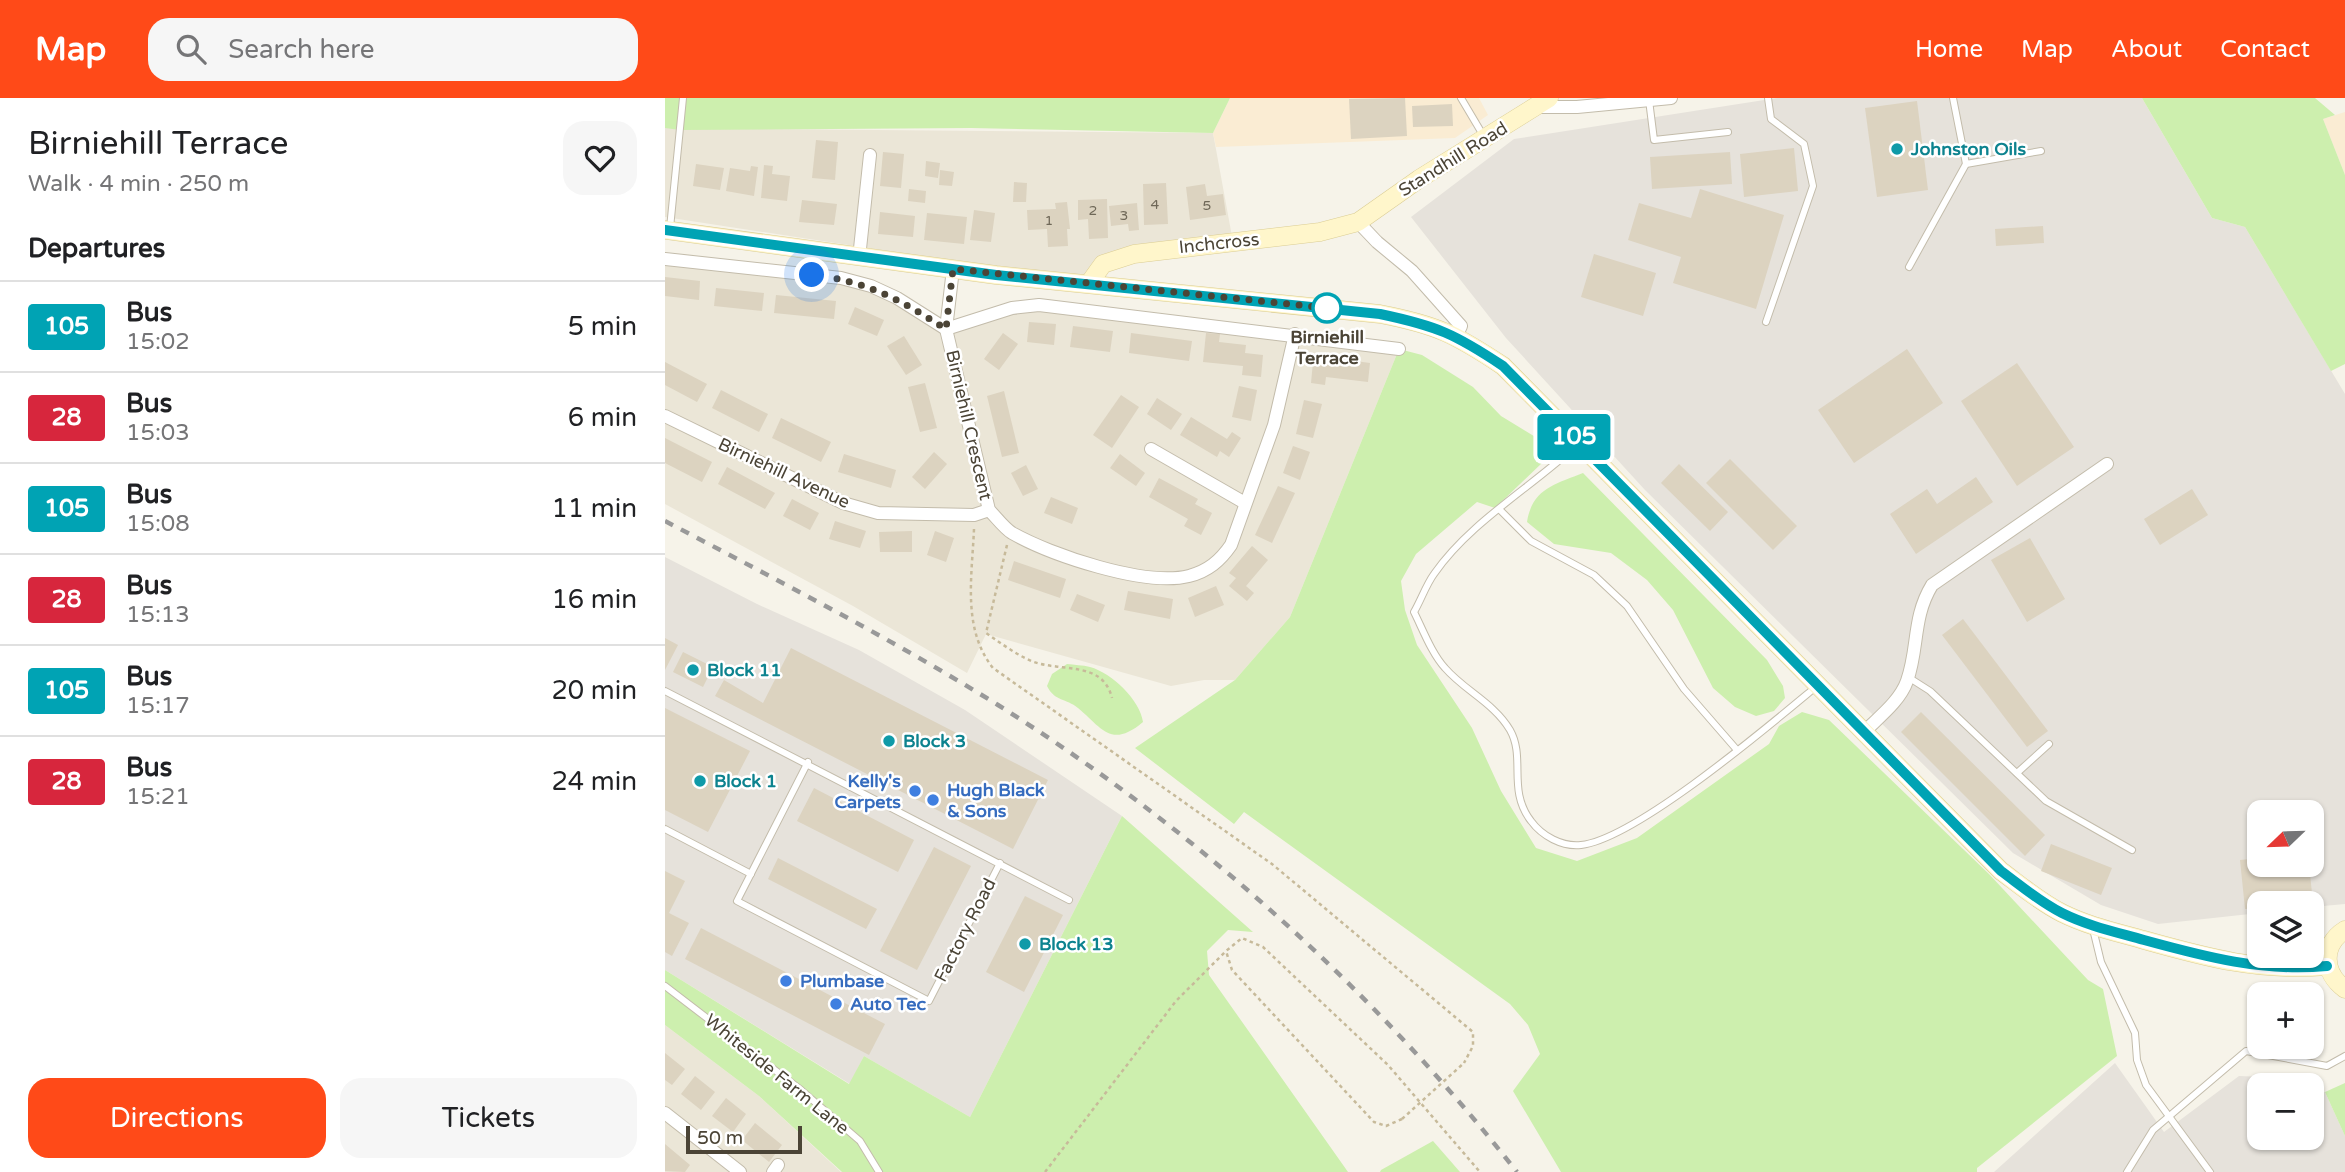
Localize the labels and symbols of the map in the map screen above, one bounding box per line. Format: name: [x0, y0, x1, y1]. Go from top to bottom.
street label: Standhill Road: [1394, 117, 1512, 201]
place label: Johnston Oils: [1910, 138, 2027, 160]
marker: Johnston Oils: [1889, 141, 1905, 157]
house number: 4: [1151, 196, 1160, 213]
house number: 5: [1203, 197, 1211, 214]
house number: 2: [1089, 202, 1097, 219]
house number: 3: [1120, 207, 1128, 224]
house number: 1: [1045, 212, 1053, 229]
street label: Inchcross: [1178, 228, 1260, 258]
your location: [794, 257, 829, 292]
marker: Birniehill Terrace: [1312, 293, 1342, 323]
place label: Birniehill Terrace: [1290, 326, 1364, 369]
street label: Birniehill Crescent: [941, 348, 997, 502]
line badge: 105: [1534, 414, 1614, 460]
street label: Birniehill Avenue: [715, 433, 853, 513]
place label: Block 11: [707, 659, 781, 681]
marker: Block 11: [685, 662, 701, 678]
place label: Block 3: [903, 730, 966, 752]
marker: Block 3: [881, 733, 897, 749]
place label: Block 1: [714, 770, 777, 792]
place label: Kelly's Carpets: [834, 770, 901, 813]
marker: Block 1: [692, 773, 708, 789]
place label: Hugh Black & Sons: [947, 779, 1045, 822]
marker: Kelly's Carpets: [907, 783, 923, 799]
marker: Hugh Black & Sons: [925, 792, 941, 808]
north arrow: [2247, 800, 2324, 877]
street label: Factory Road: [929, 874, 1001, 986]
place label: Block 13: [1039, 933, 1113, 955]
marker: Block 13: [1017, 936, 1033, 952]
place label: Plumbase: [800, 970, 884, 992]
marker: Plumbase: [778, 973, 794, 989]
place label: Auto Tec: [850, 993, 927, 1015]
marker: Auto Tec: [828, 996, 844, 1012]
street label: Whiteside Farm Lane: [700, 1009, 854, 1139]
scale bar: [686, 1123, 801, 1155]

